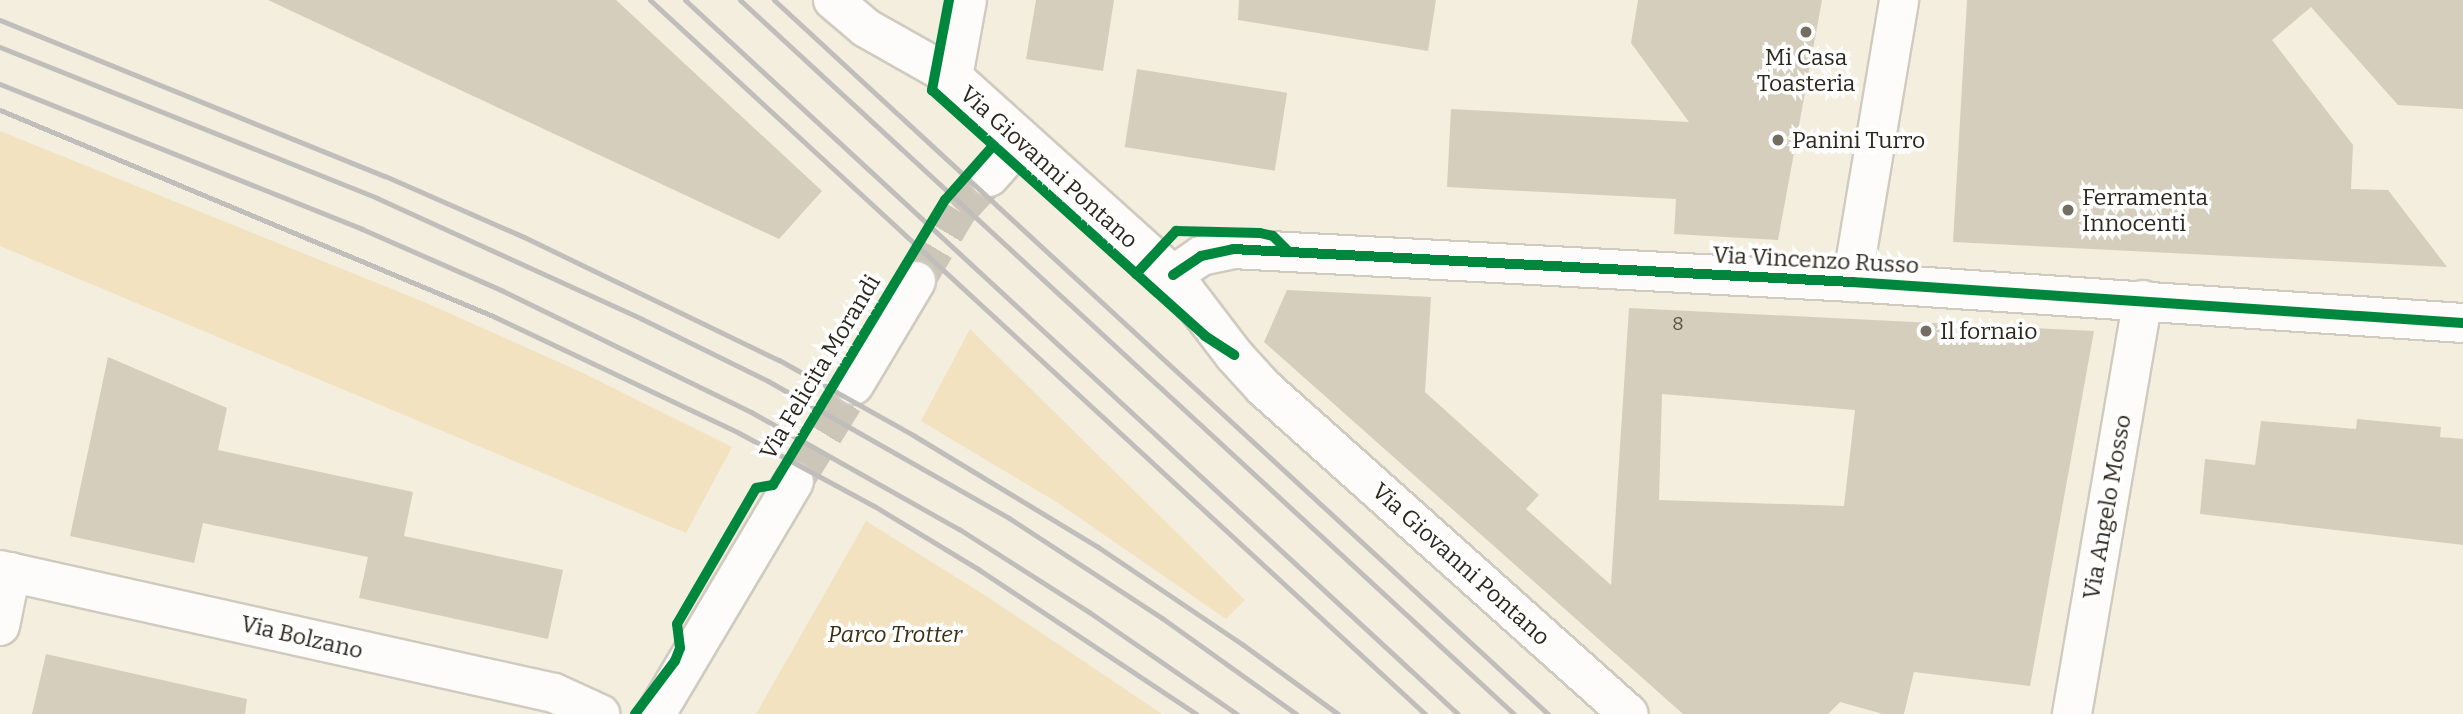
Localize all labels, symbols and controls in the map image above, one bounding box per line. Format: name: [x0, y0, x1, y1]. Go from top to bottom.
marker: Mi Casa Toasteria: [1798, 24, 1814, 40]
place label: Mi Casa Toasteria: [1757, 43, 1855, 97]
street label: Via Giovanni Pontano: [954, 80, 1144, 254]
place label: Panini Turro: [1792, 126, 1925, 154]
marker: Panini Turro: [1770, 132, 1786, 148]
place label: Ferramenta Innocenti: [2082, 183, 2208, 237]
marker: Ferramenta Innocenti: [2060, 202, 2076, 218]
street label: Via Vincenzo Russo: [1712, 241, 1920, 279]
street label: Via Felicita Morandi: [754, 270, 886, 464]
house number: 8: [1672, 313, 1684, 335]
place label: Il fornaio: [1940, 317, 2037, 345]
marker: Il fornaio: [1918, 323, 1934, 339]
street label: Via Angelo Mosso: [2077, 412, 2137, 602]
street label: Via Giovanni Pontano: [1366, 477, 1556, 651]
street label: Via Bolzano: [238, 610, 366, 664]
park label: Parco Trotter: [828, 620, 962, 648]

